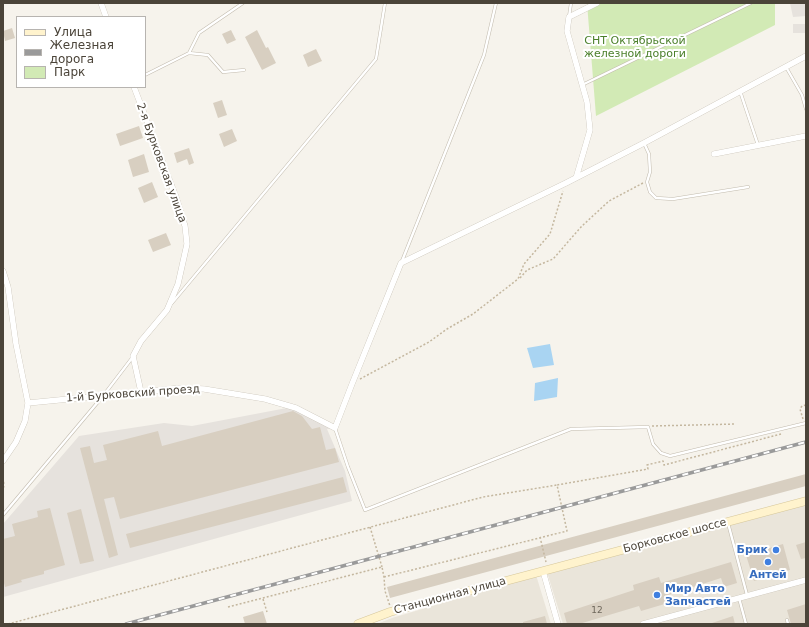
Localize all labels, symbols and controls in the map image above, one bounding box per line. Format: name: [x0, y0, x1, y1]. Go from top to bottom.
legend: [16, 16, 146, 88]
text: Улица: [54, 25, 92, 39]
park label: СНТ Октябрьской железной дороги: [584, 34, 686, 60]
text: Железная дорога: [50, 38, 114, 66]
text: Парк: [54, 65, 85, 79]
street label: 2-я Бурковская улица: [133, 101, 189, 225]
street label: 1-й Бурковский проезд: [66, 383, 200, 405]
street label: Борковское шоссе: [622, 516, 728, 556]
place label: Брик: [737, 543, 768, 557]
marker: Брик: [771, 545, 781, 555]
marker: Антей: [763, 557, 773, 567]
place label: Антей: [749, 568, 787, 582]
street label: Станционная улица: [392, 575, 508, 617]
place label: Мир Авто Запчастей: [665, 582, 731, 608]
marker: Мир Авто Запчастей: [652, 590, 662, 600]
house number: 12: [591, 606, 603, 616]

